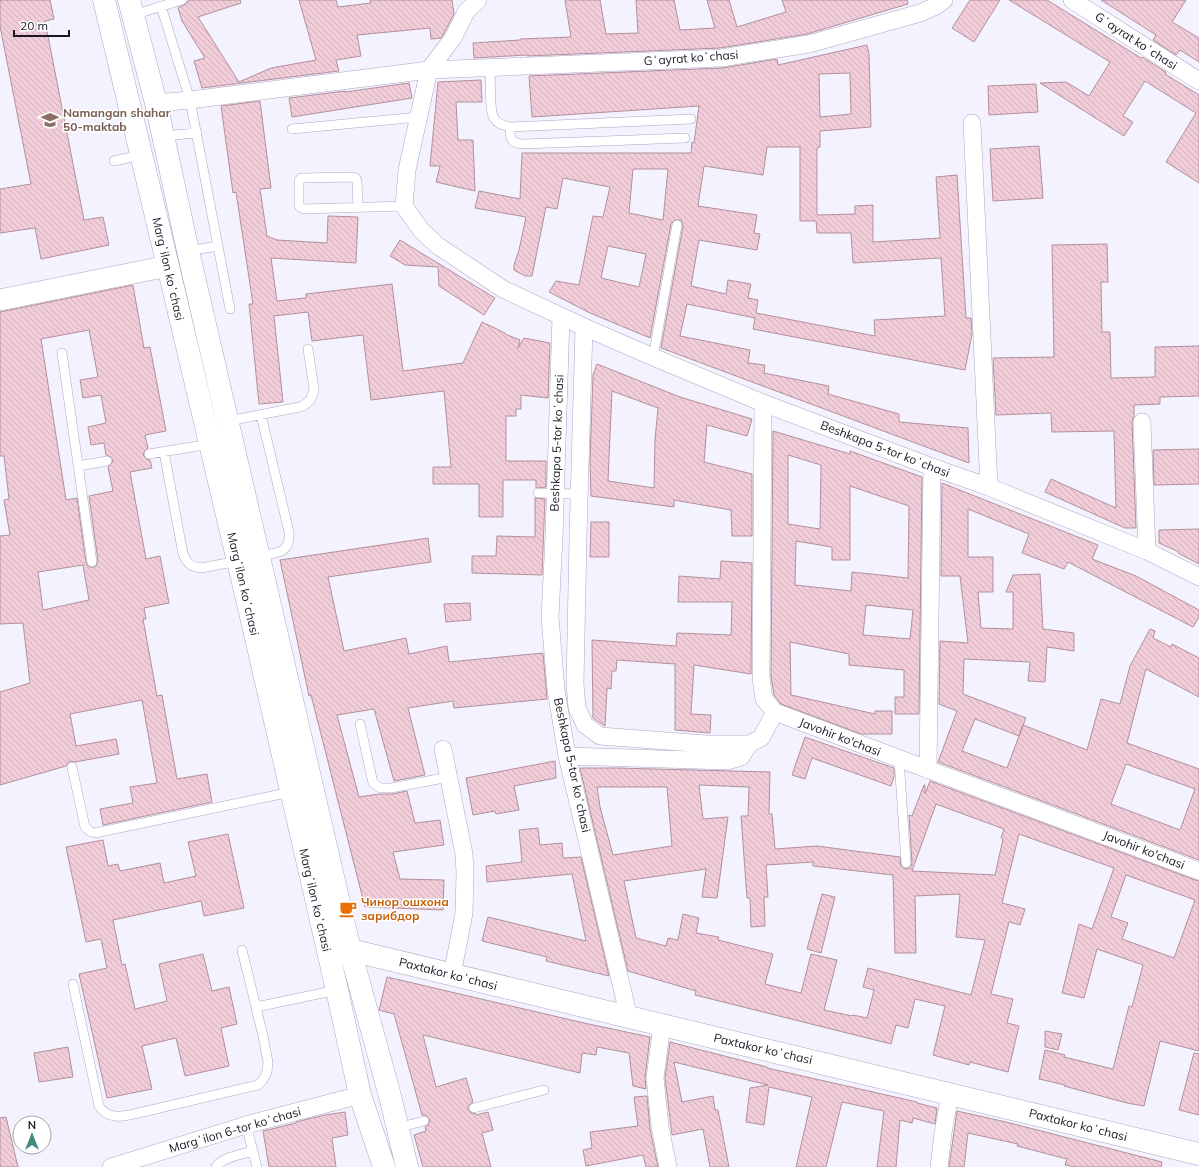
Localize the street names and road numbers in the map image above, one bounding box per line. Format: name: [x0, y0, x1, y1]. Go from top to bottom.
street label: Gʻayrat koʻchasi: [1092, 8, 1180, 73]
street label: Gʻayrat koʻchasi: [643, 47, 739, 68]
street label: Margʻilon koʻchasi: [149, 216, 188, 322]
street label: Beshkapa 5-tor koʻchasi: [547, 374, 566, 512]
street label: Beshkapa 5-tor koʻchasi: [818, 417, 952, 480]
street label: Margʻilon koʻchasi: [224, 531, 263, 637]
street label: Beshkapa 5-tor koʻchasi: [551, 696, 594, 834]
street label: Javohir ko'chasi: [797, 714, 883, 759]
street label: Javohir ko'chasi: [1101, 827, 1187, 872]
street label: Margʻilon koʻchasi: [296, 847, 335, 953]
street label: Paxtakor koʻchasi: [397, 954, 499, 993]
street label: Paxtakor koʻchasi: [712, 1030, 814, 1067]
street label: Margʻilon 6-tor koʻchasi: [167, 1103, 303, 1156]
street label: Paxtakor koʻchasi: [1027, 1105, 1129, 1144]

